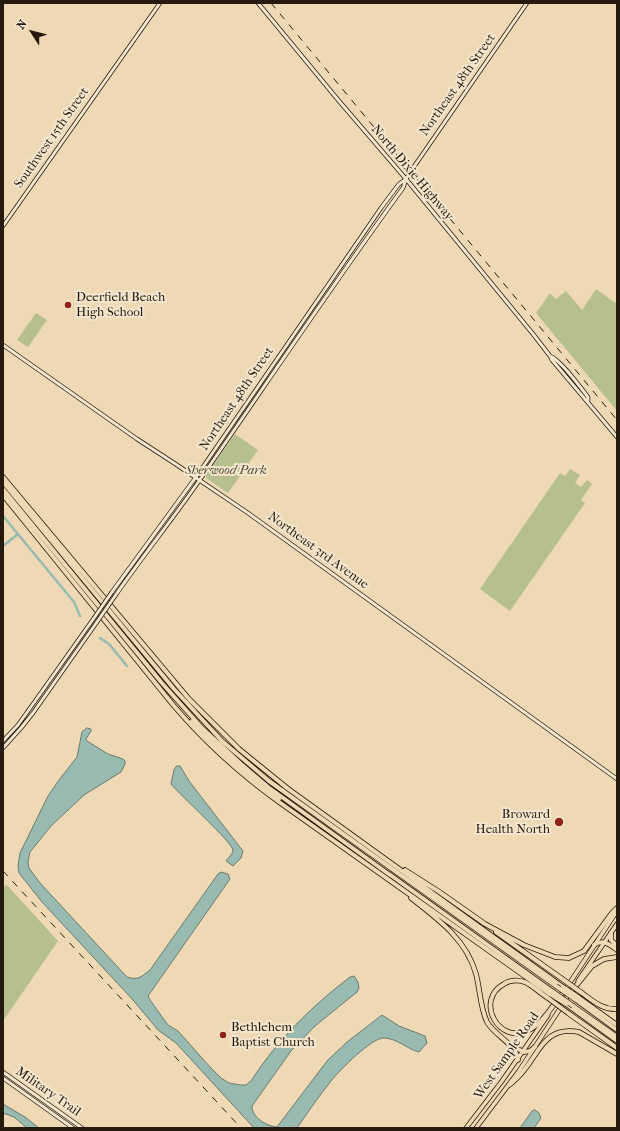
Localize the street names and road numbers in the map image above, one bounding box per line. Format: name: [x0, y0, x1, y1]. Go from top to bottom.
street label: Northeast 48th Street: [417, 31, 499, 139]
street label: Southwest 15th Street: [11, 85, 93, 191]
street label: North Dixie Highway: [367, 122, 457, 224]
street label: Northeast 48th Street: [197, 344, 277, 454]
street label: Northeast 3rd Avenue: [265, 509, 371, 593]
street label: West Sample Road: [471, 1009, 543, 1103]
street label: Military Trail: [12, 1064, 84, 1120]

